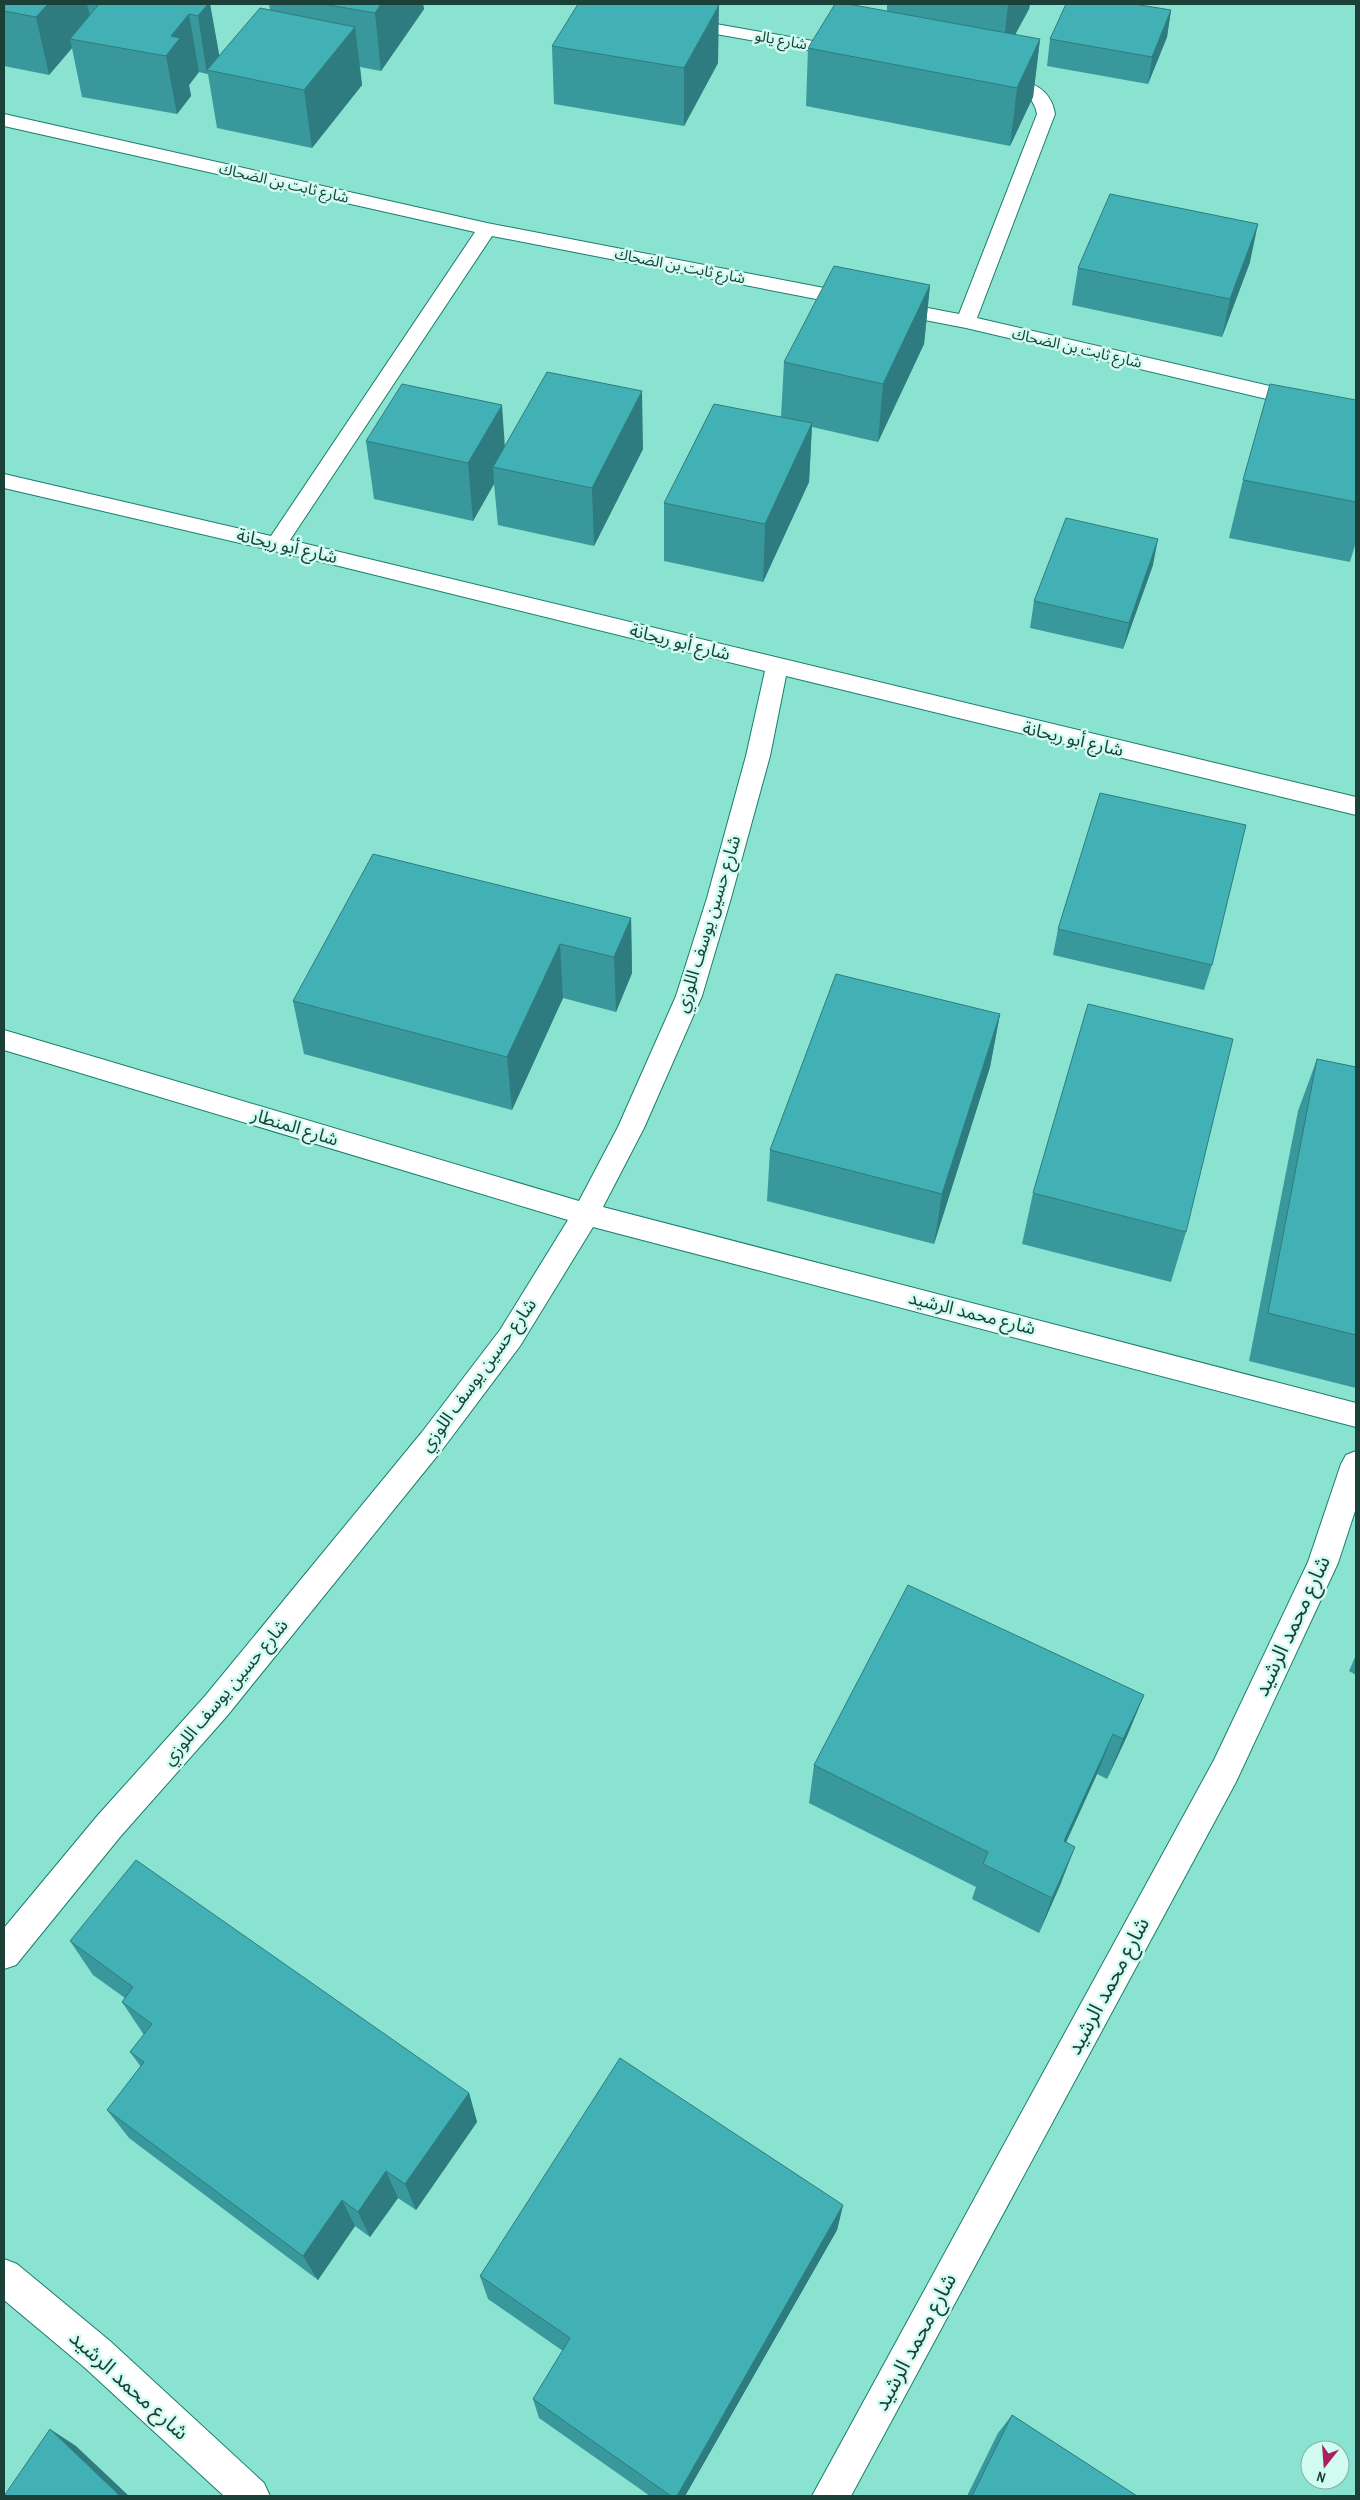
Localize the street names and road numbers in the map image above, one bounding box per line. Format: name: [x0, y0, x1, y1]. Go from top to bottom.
street label: شارع يالو: [753, 25, 809, 56]
street label: شارع ثابت بن الضحاك: [217, 157, 351, 210]
street label: شارع ثابت بن الضحاك: [613, 243, 747, 290]
street label: شارع ثابت بن الضحاك: [1010, 322, 1144, 375]
street label: شارع أبو ريحانة: [234, 522, 340, 571]
street label: شارع أبو ريحانة: [627, 617, 733, 668]
street label: شارع أبو ريحانة: [1020, 715, 1126, 764]
street label: شارع حسين يوسف اللوزي: [669, 832, 748, 1016]
street label: شارع المنطار: [247, 1101, 342, 1153]
street label: شارع محمد الرشيد: [905, 1285, 1038, 1342]
street label: شارع حسين يوسف اللوزي: [413, 1293, 543, 1458]
street label: شارع محمد الرشيد: [1246, 1551, 1338, 1701]
street label: شارع حسين يوسف اللوزي: [156, 1613, 295, 1771]
street label: شارع محمد الرشيد: [1059, 1912, 1157, 2060]
street label: شارع محمد الرشيد: [866, 2268, 964, 2416]
street label: شارع محمد الرشيد: [63, 2323, 195, 2447]

